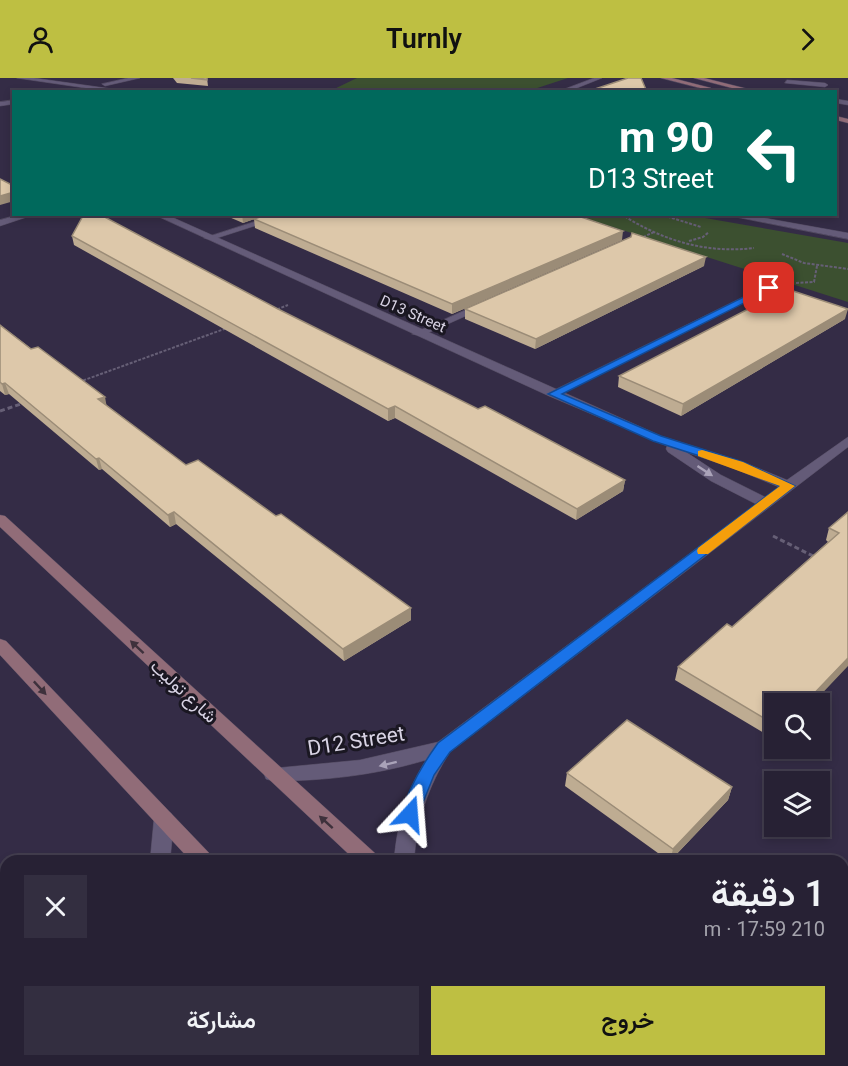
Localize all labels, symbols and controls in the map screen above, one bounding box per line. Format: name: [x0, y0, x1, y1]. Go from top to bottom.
icon: person: [24, 23, 57, 56]
text: Turnly: [386, 23, 462, 55]
icon: forward: [791, 23, 824, 56]
text: 90 m: [619, 113, 714, 162]
icon: left: [735, 114, 813, 192]
text: D13 Street: [588, 163, 714, 195]
pin: [743, 262, 794, 313]
icon: arrive: [752, 271, 785, 304]
street label: D13 Street: [377, 292, 449, 336]
one-way arrow: [697, 466, 713, 477]
one-way arrow: [129, 640, 144, 654]
street label: شارع توليب: [145, 655, 221, 728]
one-way arrow: [33, 680, 46, 695]
map controls: [764, 693, 830, 837]
button: search: [764, 693, 830, 759]
street label: D12 Street: [306, 721, 406, 761]
one-way arrow: [379, 759, 397, 769]
button: layers: [764, 771, 830, 837]
position arrow: [378, 782, 442, 846]
one-way arrow: [319, 816, 334, 829]
text: 1 دقيقة: [711, 873, 825, 915]
button: close: [24, 875, 87, 938]
text: 210 m · 17:59: [704, 917, 825, 941]
button: مشاركة: [24, 986, 419, 1055]
button: خروج: [431, 986, 825, 1055]

